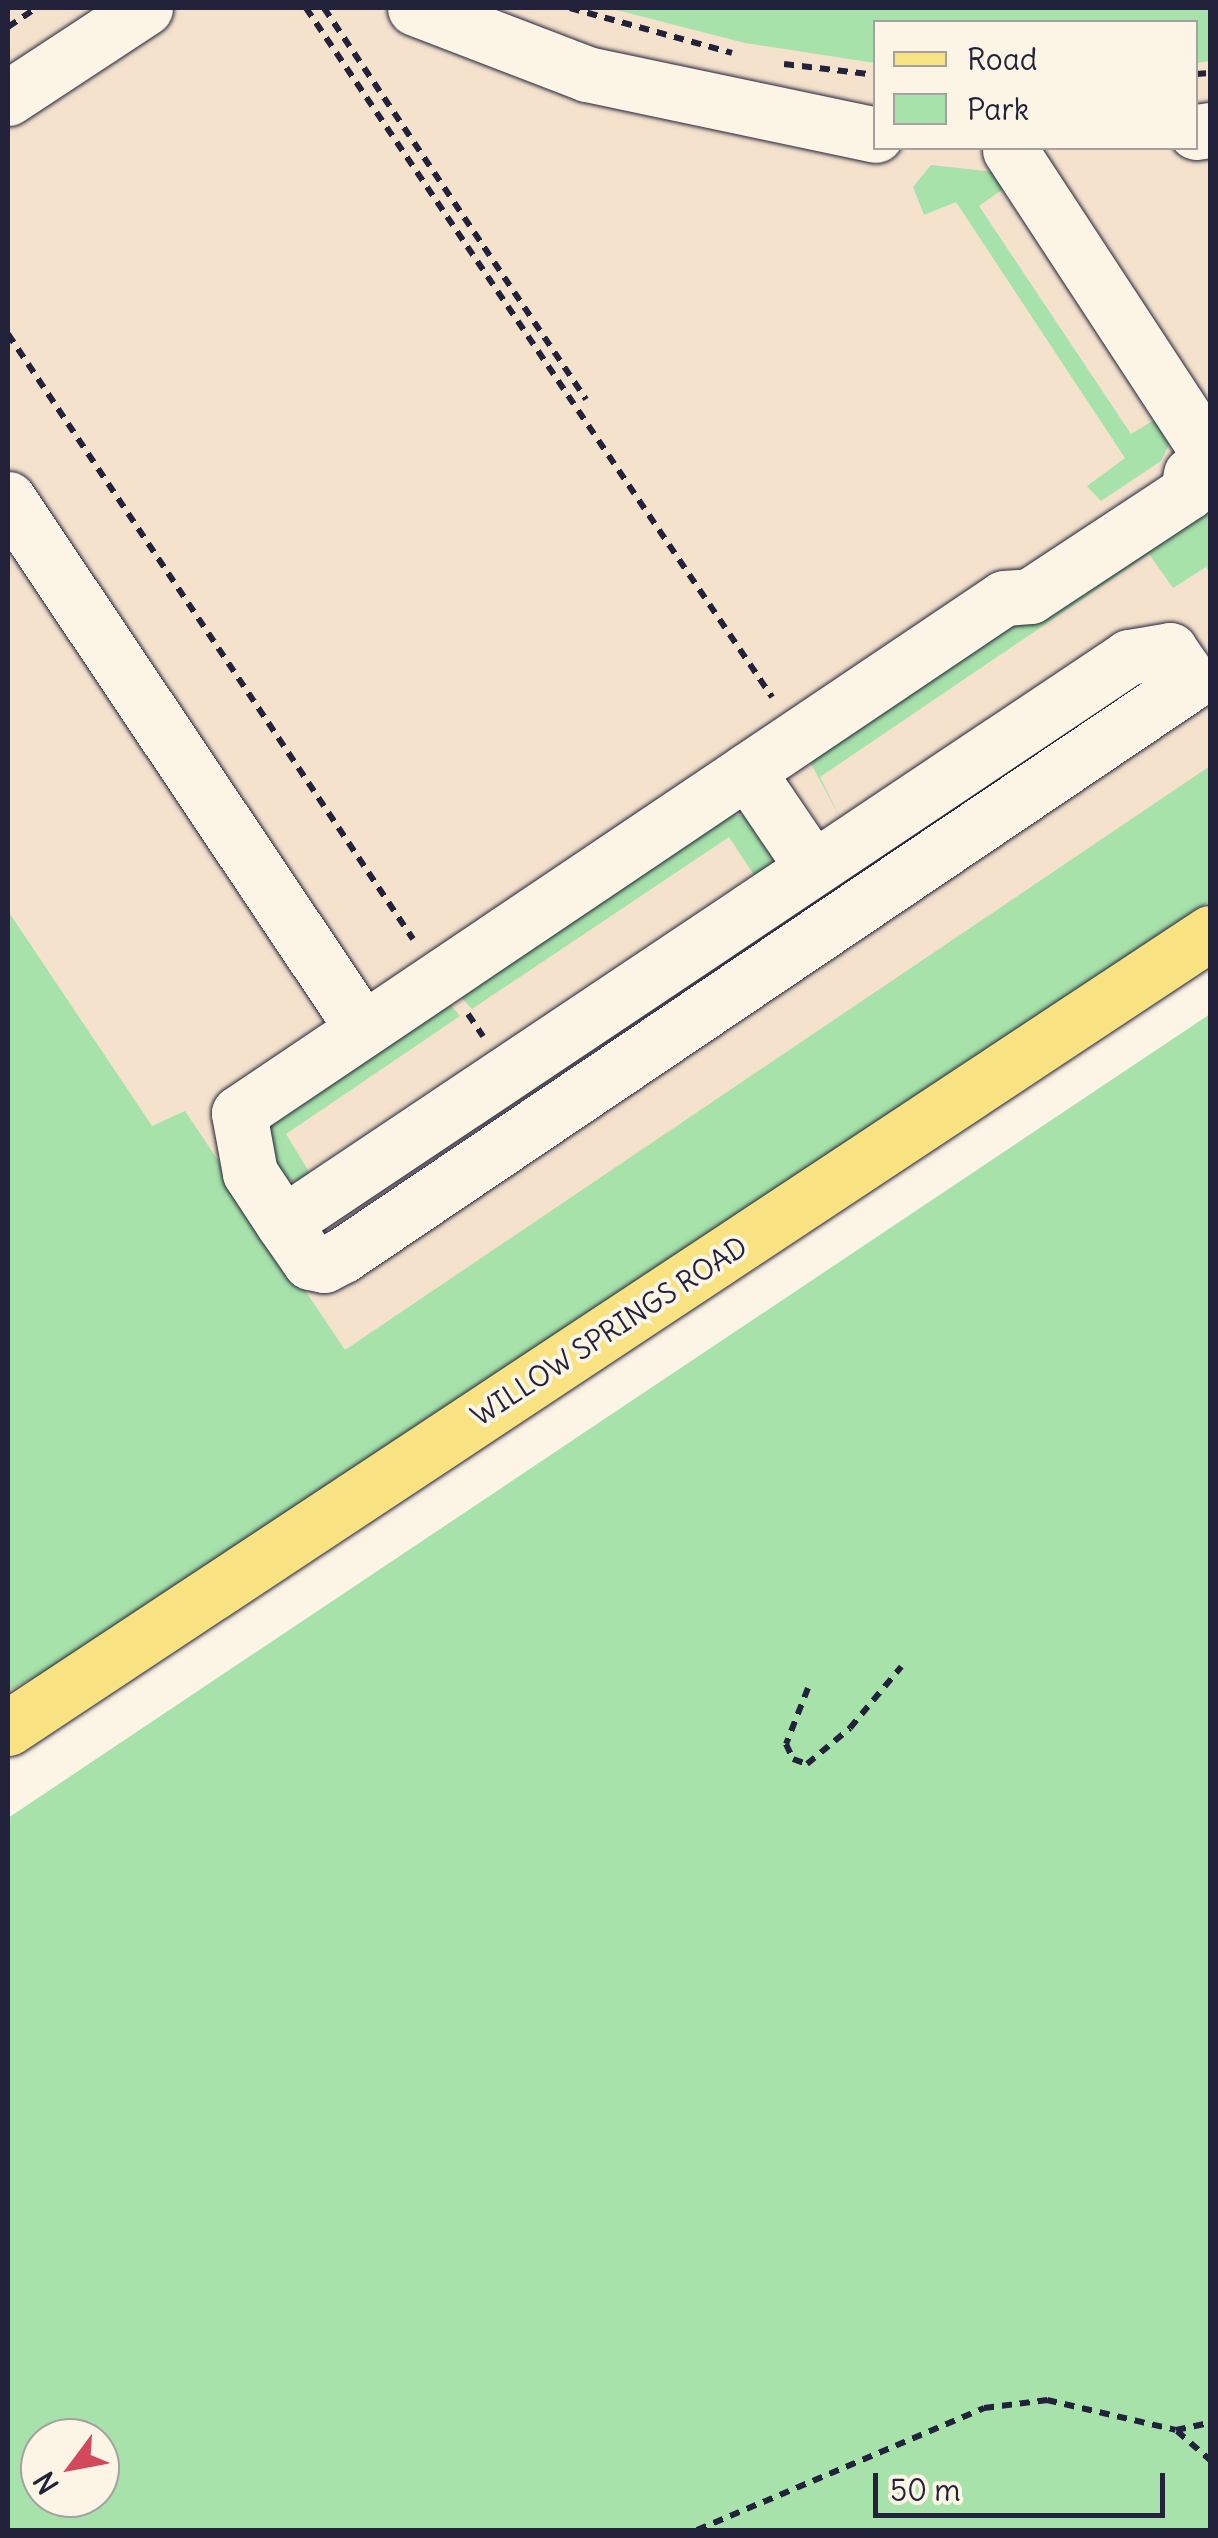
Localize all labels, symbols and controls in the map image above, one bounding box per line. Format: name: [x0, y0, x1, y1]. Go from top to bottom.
legend: [873, 20, 1198, 150]
text: Road: [967, 40, 1037, 78]
text: Park: [967, 90, 1029, 128]
street label: WILLOW SPRINGS ROAD: [465, 1229, 753, 1433]
north arrow: [20, 2418, 120, 2518]
scale bar: [878, 2453, 1170, 2515]
text: N: [26, 2465, 67, 2501]
text: 50 m: [890, 2471, 960, 2509]

